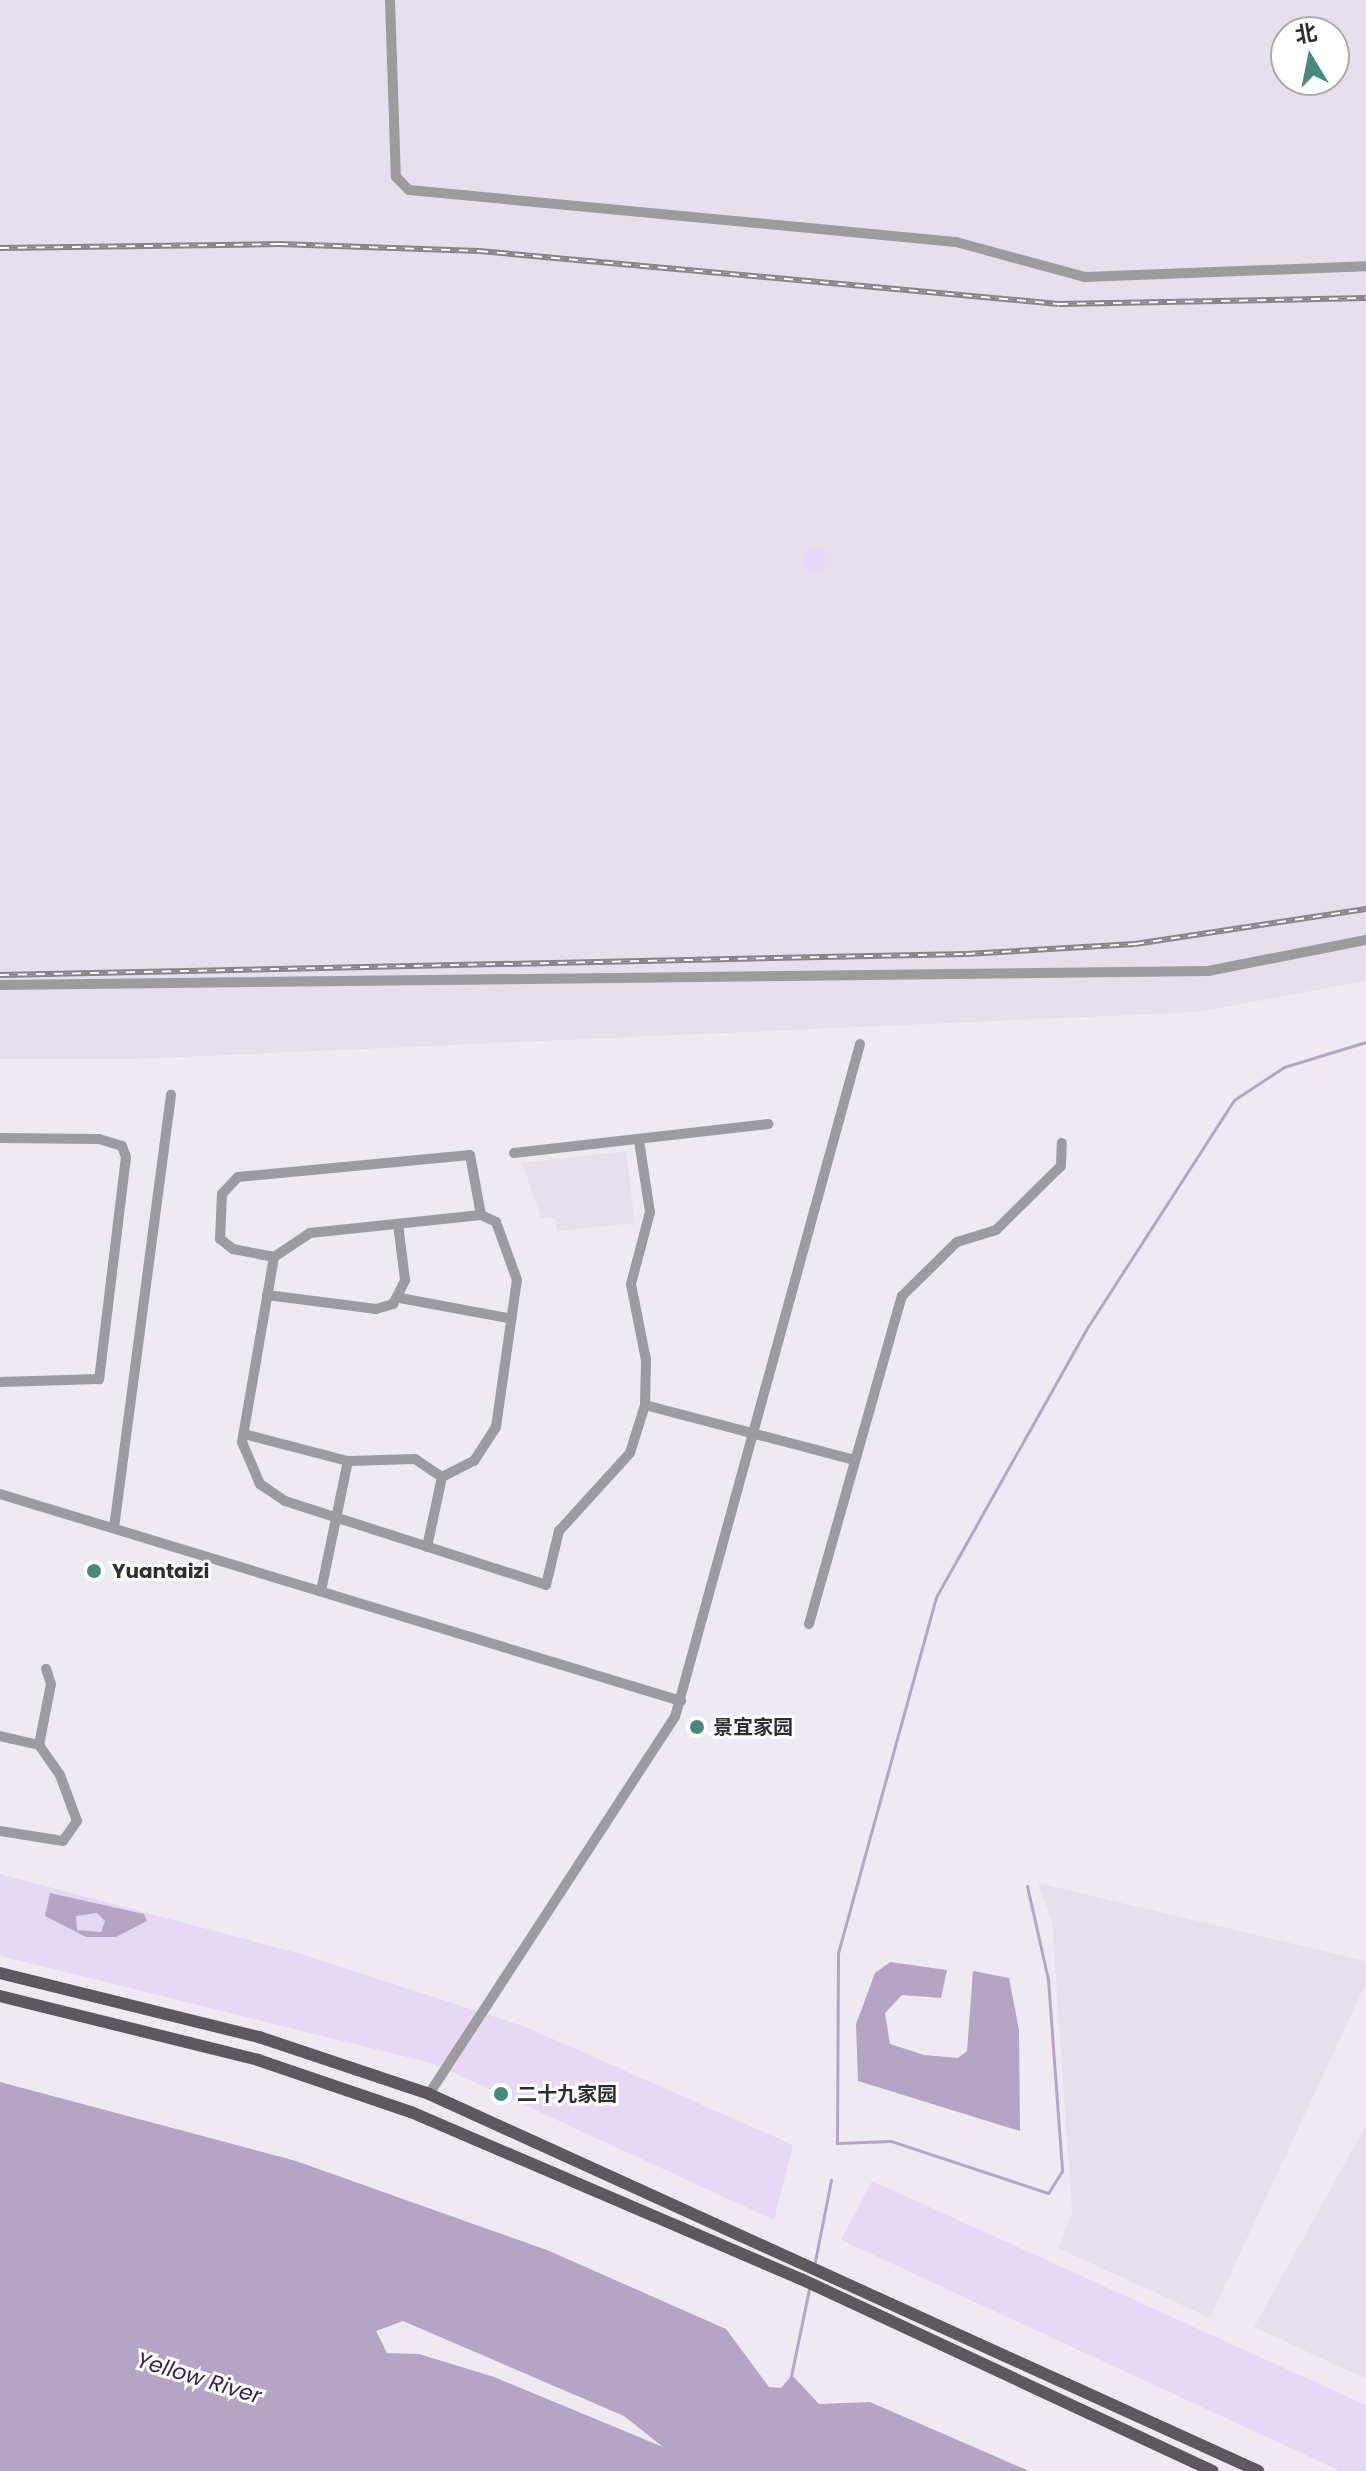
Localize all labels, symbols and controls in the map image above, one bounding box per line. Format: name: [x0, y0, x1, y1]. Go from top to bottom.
north arrow: [1270, 16, 1350, 96]
text: 北: [1293, 17, 1320, 51]
place label: Yuantaizi: [112, 1559, 209, 1583]
marker: Yuantaizi: [83, 1560, 105, 1582]
place label: 景宜家园: [713, 1715, 793, 1739]
marker: 景宜家园: [688, 1718, 706, 1736]
place label: 二十九家园: [517, 2082, 617, 2106]
marker: 二十九家园: [492, 2085, 510, 2103]
water label: Yellow River: [133, 2347, 265, 2409]

